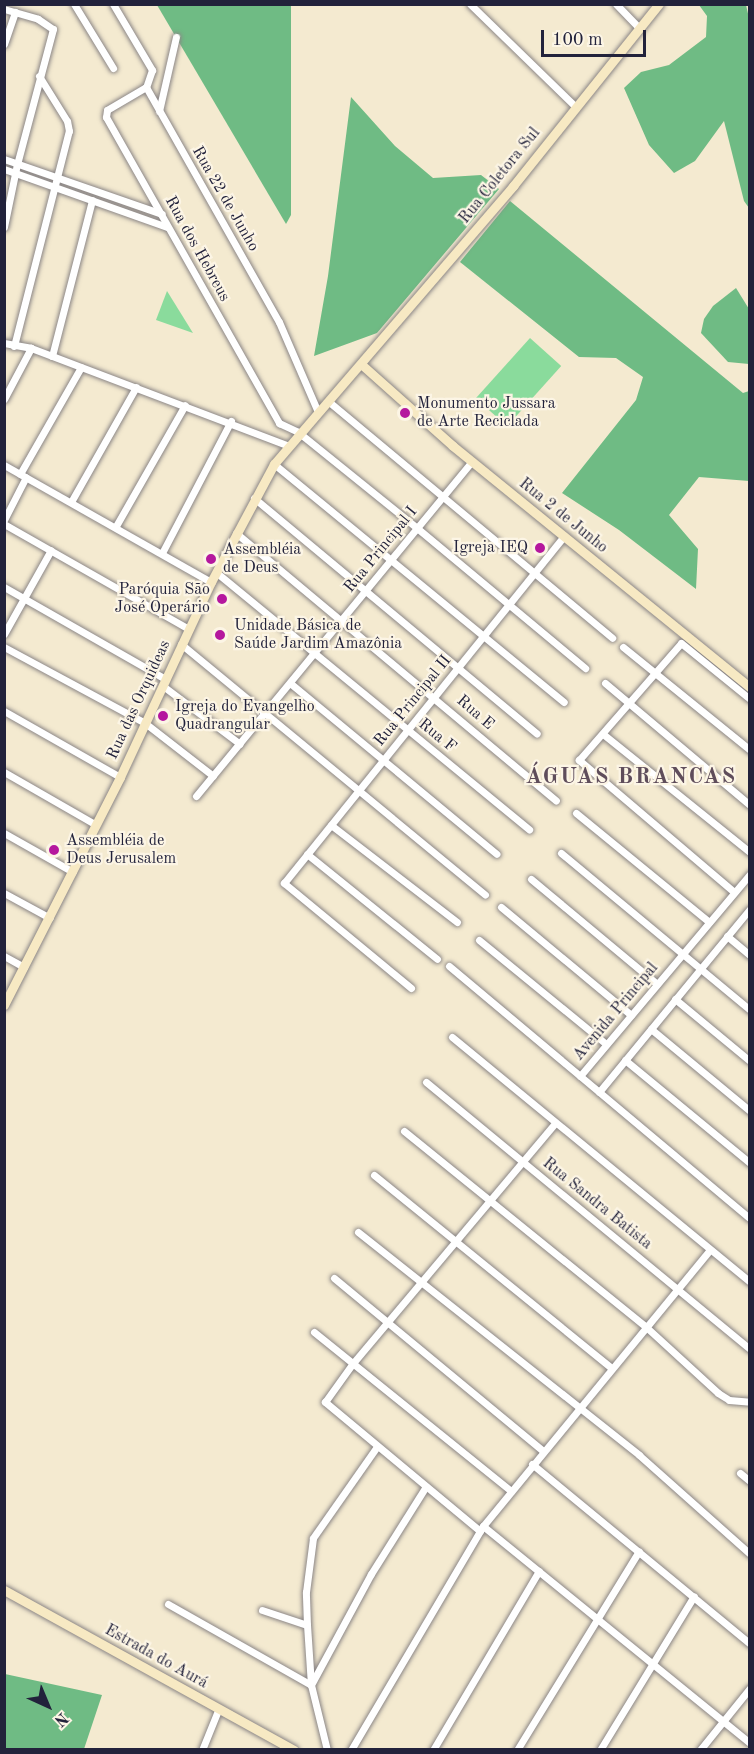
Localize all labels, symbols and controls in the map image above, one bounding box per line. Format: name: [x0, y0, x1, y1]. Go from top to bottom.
scale bar: [544, 18, 649, 56]
text: 100 m: [552, 31, 603, 49]
street label: Rua Coletora Sul: [455, 124, 545, 228]
street label: Rua 22 de Junho: [187, 143, 263, 255]
street label: Rua dos Hebreus: [160, 193, 234, 305]
place label: Monumento Jussara de Arte Reciclada: [417, 394, 556, 432]
marker: Monumento Jussara de Arte Reciclada: [398, 406, 412, 420]
street label: Rua 2 de Junho: [515, 474, 611, 558]
street label: Rua Principal I: [340, 503, 422, 597]
place label: Igreja IEQ: [453, 538, 528, 558]
place label: Assembléia de Deus: [223, 540, 301, 578]
marker: Igreja IEQ: [533, 541, 547, 555]
marker: Assembléia de Deus: [204, 552, 218, 566]
place label: Paróquia São José Operário: [115, 580, 210, 618]
marker: Paróquia São José Operário: [215, 592, 229, 606]
place label: Unidade Básica de Saúde Jardim Amazônia: [234, 616, 402, 654]
marker: Unidade Básica de Saúde Jardim Amazônia: [211, 626, 229, 644]
street label: Rua das Orquideas: [103, 637, 175, 763]
street label: Rua Principal II: [370, 652, 456, 750]
street label: Rua E: [452, 692, 498, 734]
place label: Igreja do Evangelho Quadrangular: [175, 697, 315, 735]
marker: Igreja do Evangelho Quadrangular: [156, 709, 170, 723]
street label: Rua F: [414, 715, 460, 757]
district label: ÁGUAS BRANCAS: [525, 765, 737, 791]
place label: Assembléia de Deus Jerusalem: [66, 831, 176, 869]
marker: Assembléia de Deus Jerusalem: [47, 843, 61, 857]
street label: Avenida Principal: [569, 959, 663, 1065]
street label: Rua Sandra Batista: [538, 1154, 656, 1254]
street label: Estrada do Aurá: [101, 1621, 211, 1693]
north arrow: [18, 1676, 78, 1736]
text: N: [51, 1709, 70, 1729]

